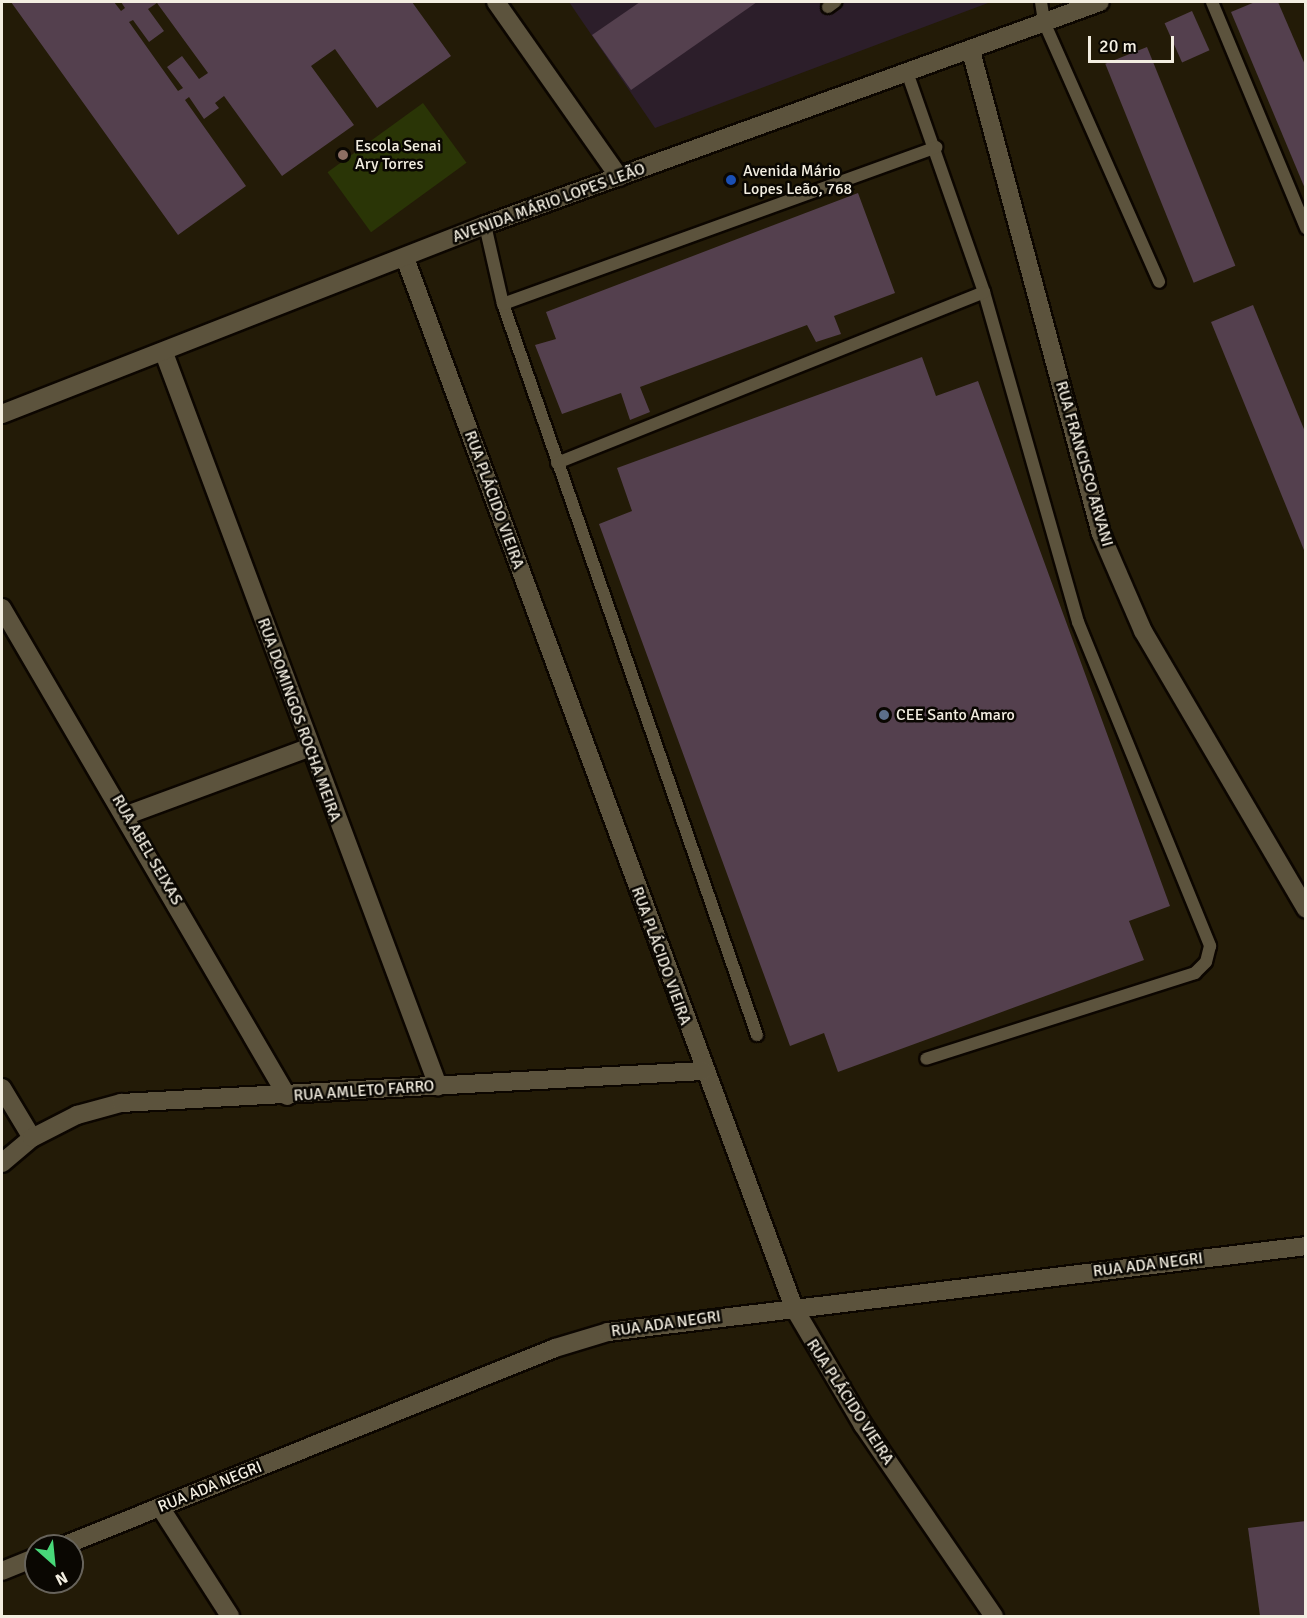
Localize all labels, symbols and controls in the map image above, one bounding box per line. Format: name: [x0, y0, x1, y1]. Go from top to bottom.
scale bar: [1091, 24, 1176, 62]
text: 20 m: [1099, 35, 1137, 57]
place label: Escola Senai Ary Torres: [355, 136, 441, 174]
marker: Escola Senai Ary Torres: [336, 148, 350, 162]
street label: AVENIDA MÁRIO LOPES LEÃO: [450, 159, 648, 247]
place label: Avenida Mário Lopes Leão, 768: [743, 161, 852, 199]
marker: Avenida Mário Lopes Leão, 768: [724, 173, 738, 187]
street label: RUA FRANCISCO ARVANI: [1051, 379, 1117, 549]
street label: RUA PLÁCIDO VIEIRA: [460, 428, 528, 572]
street label: RUA DOMINGOS ROCHA MEIRA: [253, 616, 345, 824]
place label: CEE Santo Amaro: [896, 705, 1015, 725]
marker: CEE Santo Amaro: [877, 708, 891, 722]
street label: RUA ABEL SEIXAS: [108, 791, 186, 909]
street label: RUA PLÁCIDO VIEIRA: [627, 884, 695, 1028]
street label: RUA AMLETO FARRO: [293, 1077, 435, 1105]
street label: RUA ADA NEGRI: [1092, 1249, 1204, 1281]
street label: RUA ADA NEGRI: [610, 1307, 722, 1341]
street label: RUA PLÁCIDO VIEIRA: [802, 1336, 898, 1468]
street label: RUA ADA NEGRI: [155, 1457, 265, 1517]
north arrow: [24, 1534, 84, 1594]
text: N: [52, 1567, 71, 1590]

